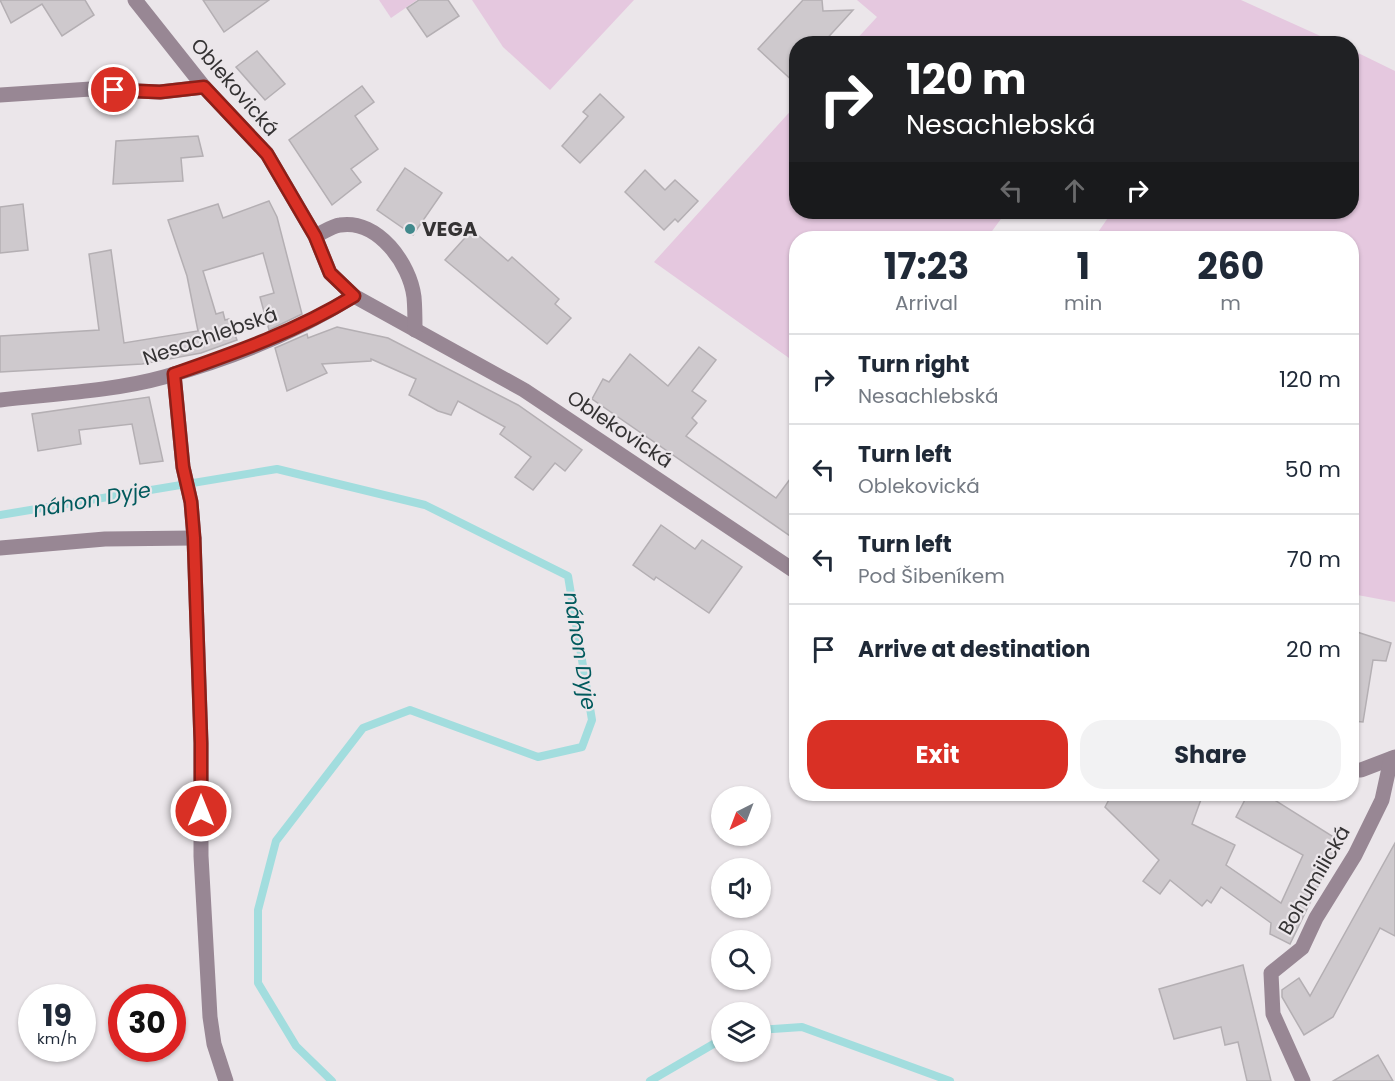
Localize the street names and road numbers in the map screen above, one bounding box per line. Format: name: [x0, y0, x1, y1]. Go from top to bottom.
street label: Oblekovická: [184, 32, 286, 142]
street label: Nesachlebská: [139, 300, 281, 372]
street label: Oblekovická: [562, 383, 678, 475]
street label: Bohumilická: [1271, 820, 1357, 940]

